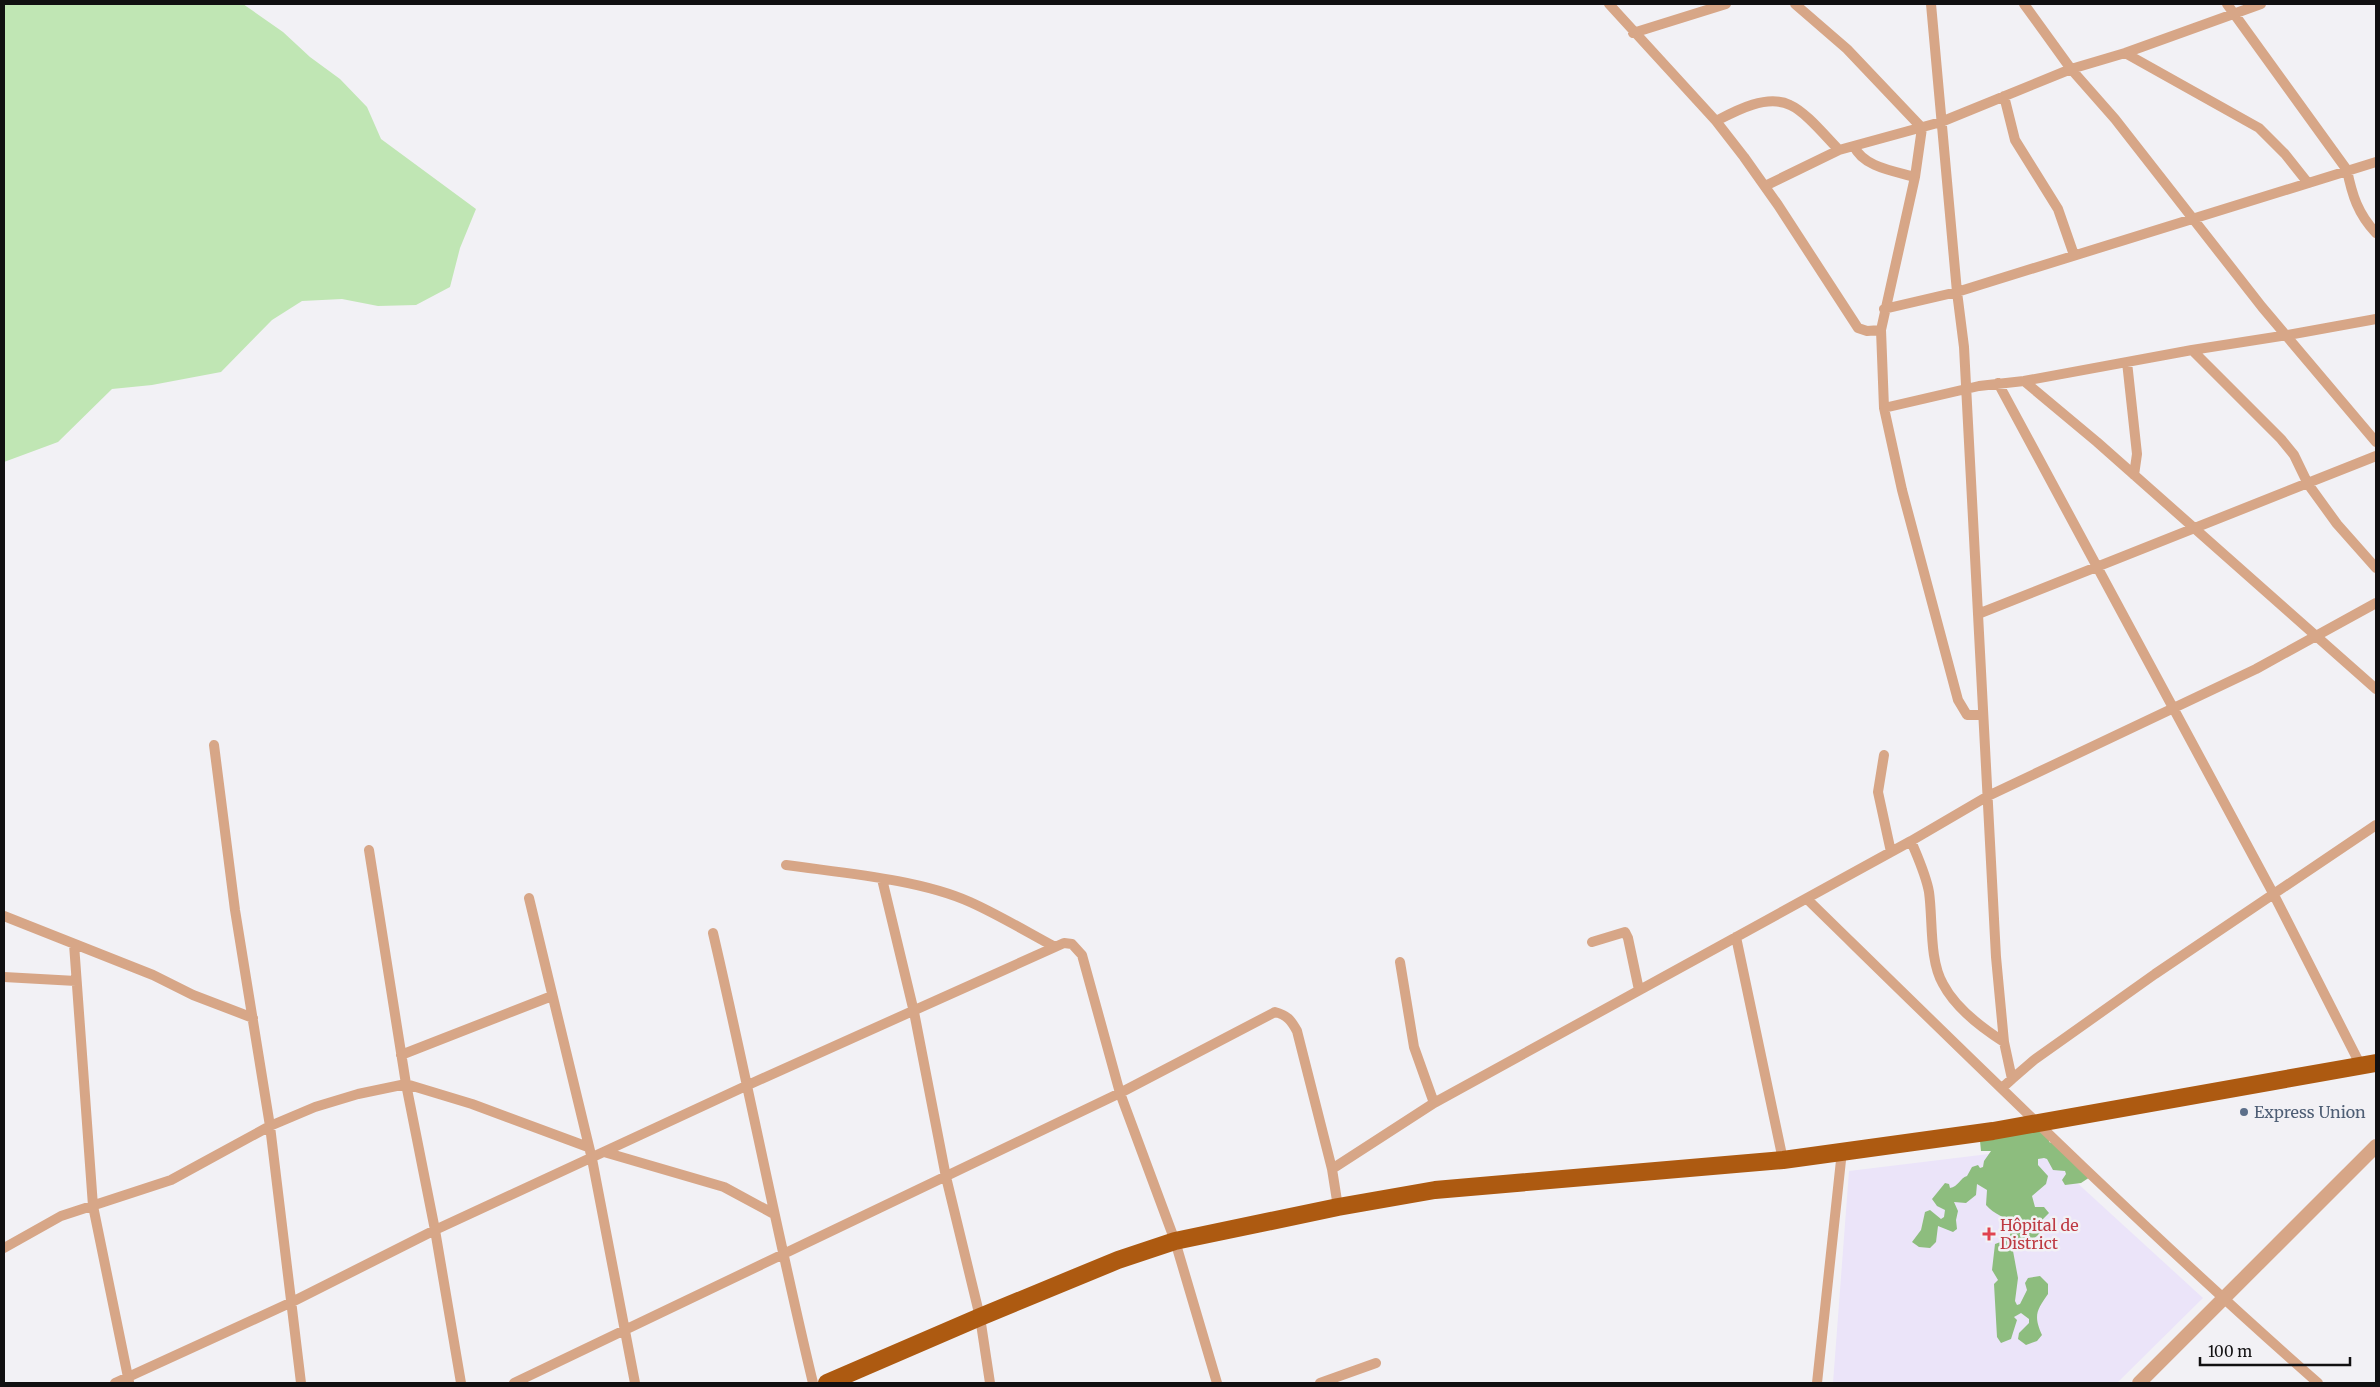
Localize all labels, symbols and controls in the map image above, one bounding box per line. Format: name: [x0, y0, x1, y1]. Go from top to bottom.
place label: Express Union: [2254, 1102, 2366, 1122]
marker: Express Union: [2238, 1106, 2250, 1118]
place label: Hôpital de District: [2000, 1215, 2079, 1253]
marker: Hôpital de District: [1982, 1227, 1996, 1241]
scale bar: [2200, 1334, 2350, 1366]
text: 100 m: [2208, 1342, 2252, 1361]

